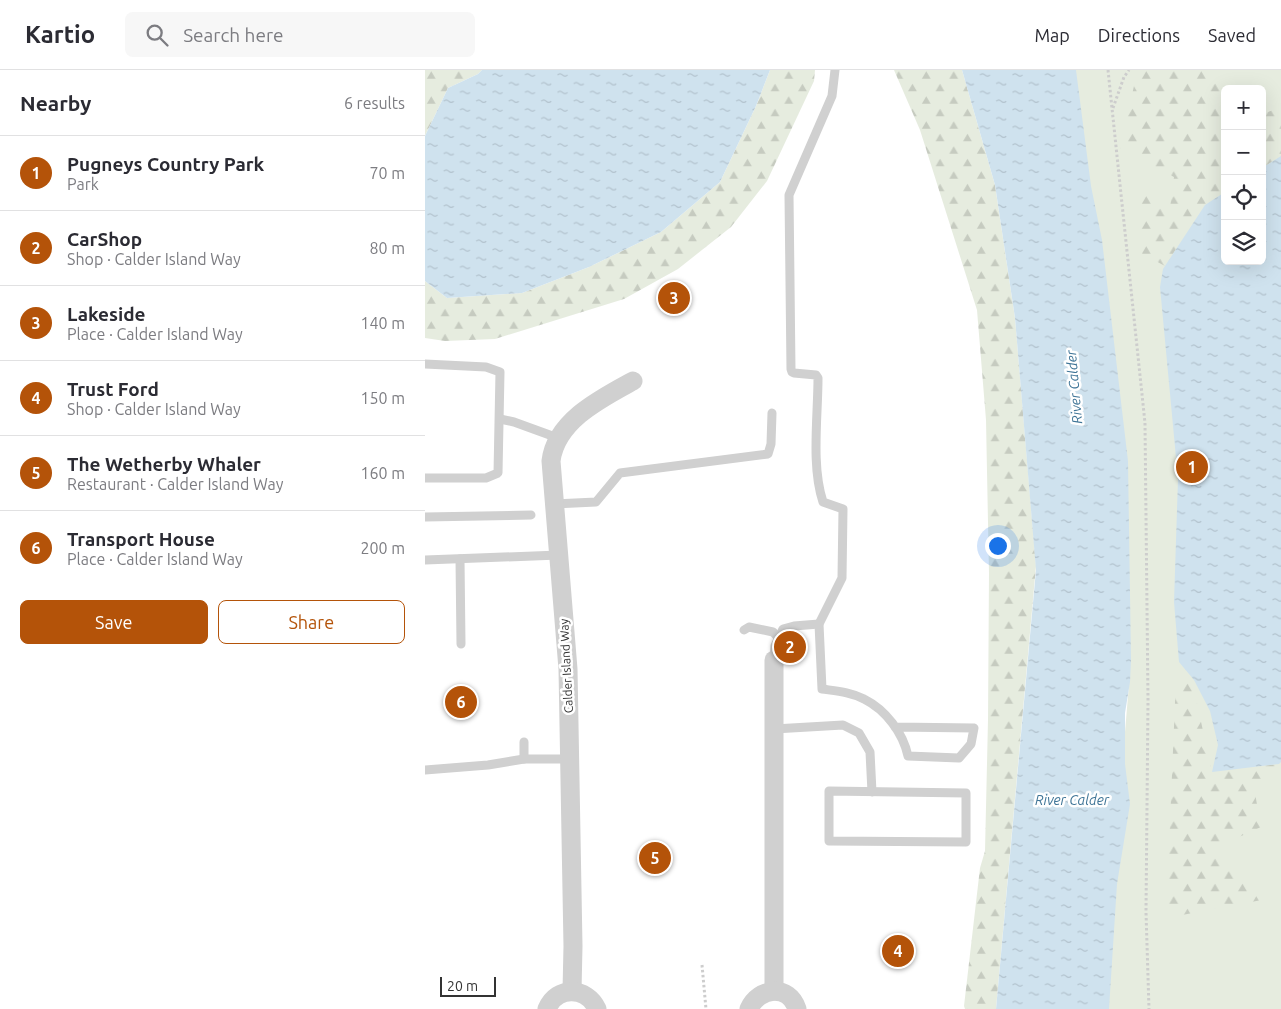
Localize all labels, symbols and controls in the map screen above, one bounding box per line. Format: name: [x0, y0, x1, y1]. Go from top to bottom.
search box: [125, 12, 475, 57]
text: Kartio: [25, 21, 95, 48]
icon: search: [143, 21, 171, 49]
text: Search here: [183, 24, 284, 46]
text: Map: [1034, 25, 1070, 45]
text: Directions: [1098, 25, 1180, 45]
text: Saved: [1208, 25, 1256, 45]
map controls: [1221, 85, 1266, 265]
button: +: [1221, 85, 1266, 130]
text: Nearby: [20, 91, 91, 115]
text: 6 results: [344, 94, 405, 112]
button: −: [1221, 130, 1266, 175]
text: Pugneys Country Park: [67, 153, 264, 175]
text: 1: [31, 164, 41, 182]
text: 70 m: [369, 164, 405, 182]
text: Park: [67, 175, 99, 193]
button: locate: [1221, 175, 1266, 220]
button: layers: [1221, 220, 1266, 265]
text: CarShop: [67, 228, 142, 250]
text: 2: [31, 239, 41, 257]
text: 80 m: [369, 239, 405, 257]
text: Shop · Calder Island Way: [67, 250, 241, 268]
pin: 3: [658, 279, 690, 317]
text: Lakeside: [67, 303, 146, 325]
text: 3: [31, 314, 41, 332]
text: 140 m: [360, 314, 405, 332]
text: Place · Calder Island Way: [67, 325, 243, 343]
water label: River Calder: [1063, 349, 1085, 425]
text: Trust Ford: [67, 378, 159, 400]
text: 4: [31, 389, 41, 407]
text: 150 m: [360, 389, 405, 407]
text: Shop · Calder Island Way: [67, 400, 241, 418]
pin: 1: [1176, 448, 1208, 486]
text: The Wetherby Whaler: [67, 453, 261, 475]
text: 5: [31, 464, 41, 482]
text: 160 m: [360, 464, 405, 482]
text: Restaurant · Calder Island Way: [67, 475, 284, 493]
text: Transport House: [67, 528, 215, 550]
your location: [985, 533, 1011, 559]
text: 6: [31, 539, 41, 557]
text: 200 m: [360, 539, 405, 557]
text: Place · Calder Island Way: [67, 550, 243, 568]
button: Save: [20, 600, 208, 644]
button: Share: [218, 600, 405, 644]
street label: Calder Island Way: [557, 618, 575, 714]
pin: 2: [774, 628, 806, 666]
pin: 6: [445, 683, 477, 721]
water label: River Calder: [1035, 792, 1110, 808]
pin: 5: [639, 839, 671, 877]
pin: 4: [882, 932, 914, 970]
scale bar: [440, 974, 496, 997]
text: 20 m: [447, 978, 478, 994]

